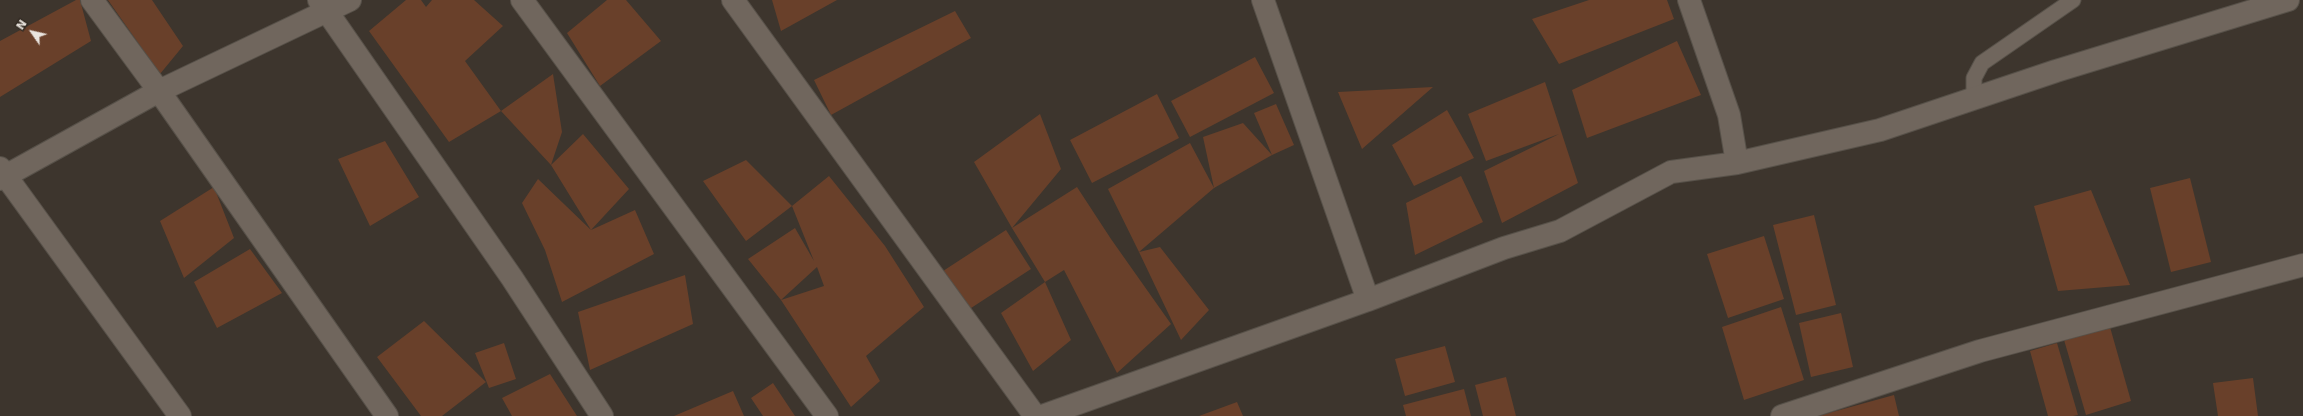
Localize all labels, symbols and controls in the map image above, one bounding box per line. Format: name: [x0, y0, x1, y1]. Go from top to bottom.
north arrow: [12, 12, 52, 52]
text: N: [14, 18, 30, 32]

